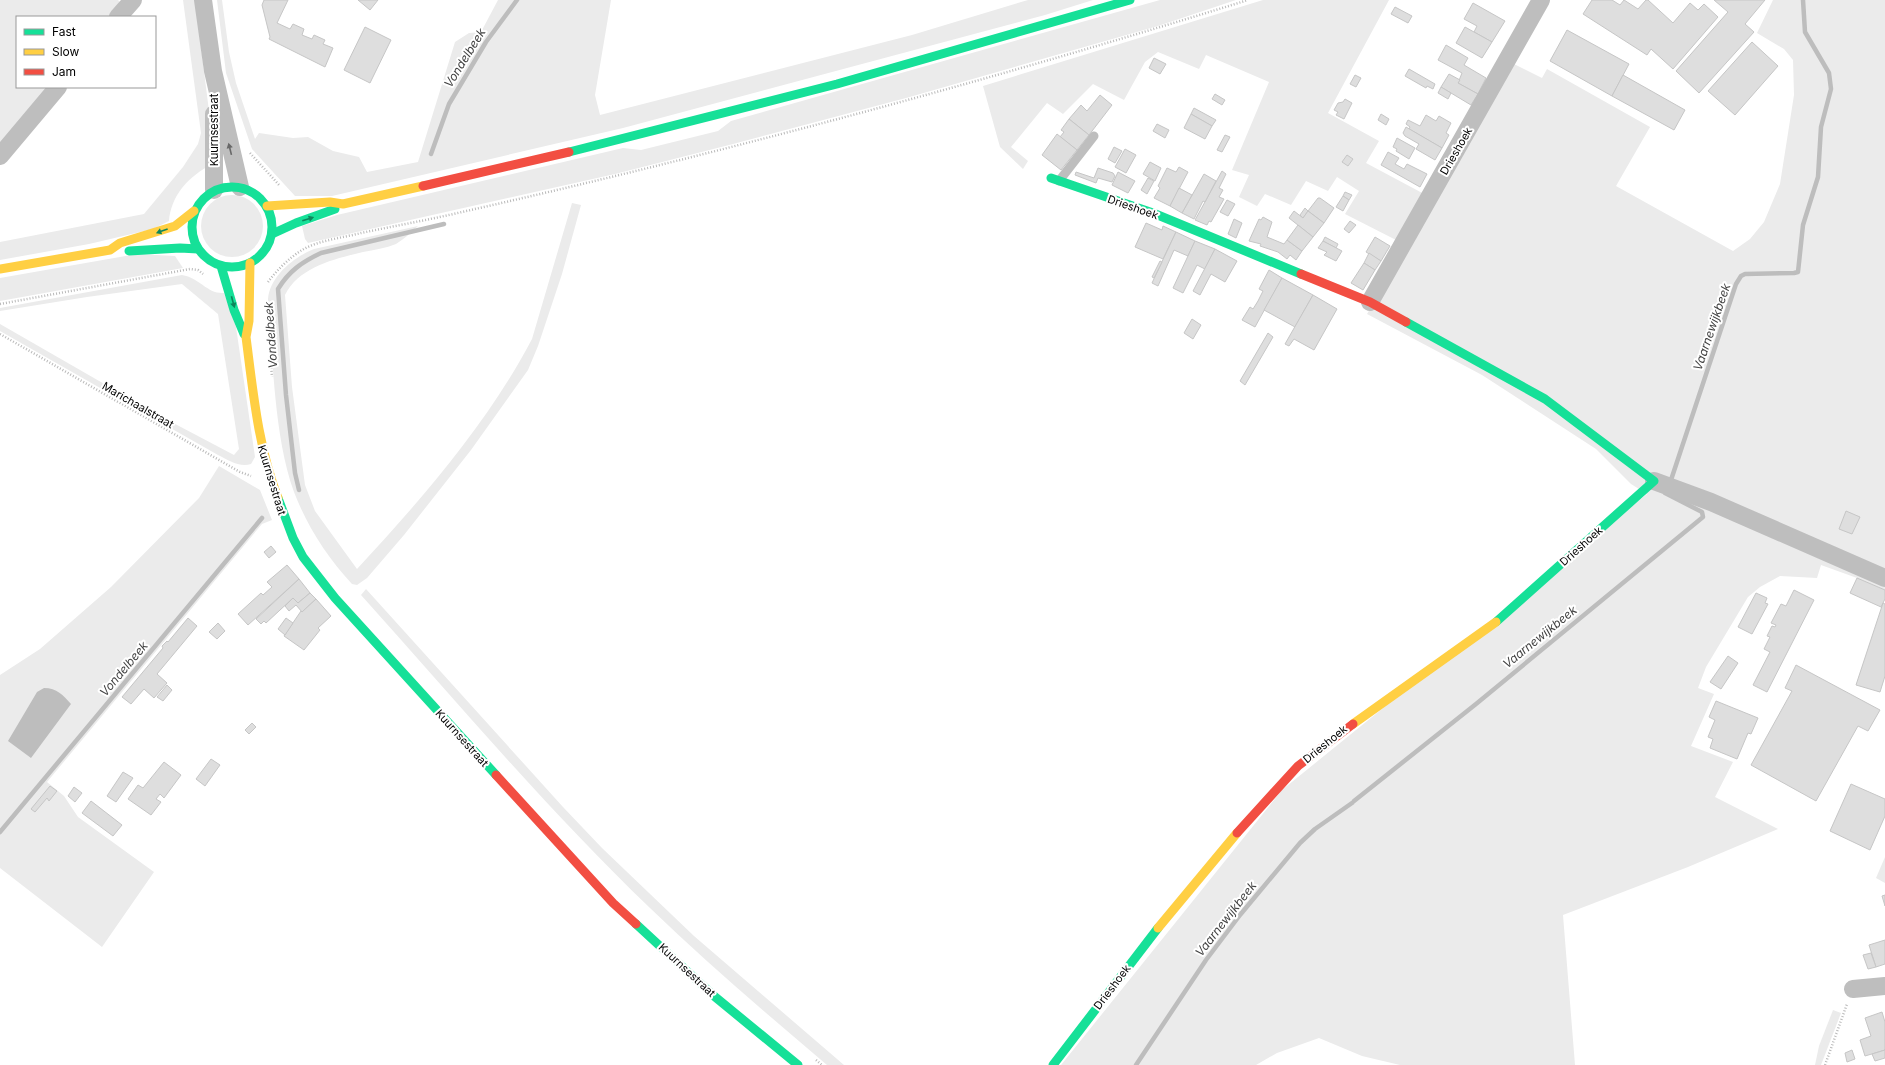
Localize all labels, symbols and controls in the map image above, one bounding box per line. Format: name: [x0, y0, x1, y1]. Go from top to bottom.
legend: [16, 16, 156, 88]
text: Fast: [52, 24, 76, 39]
water label: Vondelbeek: [440, 25, 489, 90]
text: Slow: [52, 44, 80, 59]
text: Jam: [52, 64, 76, 79]
street label: Kuurnsestraat: [207, 93, 221, 166]
street label: Drieshoek: [1437, 125, 1475, 177]
one-way arrow: [227, 143, 233, 155]
street label: Drieshoek: [1106, 192, 1160, 222]
one-way arrow: [302, 216, 314, 222]
one-way arrow: [155, 228, 167, 234]
water label: Vaarnewijkbeek: [1690, 281, 1734, 372]
one-way arrow: [230, 296, 236, 308]
water label: Vondelbeek: [261, 301, 280, 369]
street label: Marichaalstraat: [100, 379, 177, 431]
street label: Kuurnsestraat: [255, 443, 289, 517]
street label: Drieshoek: [1557, 523, 1605, 569]
water label: Vaarnewijkbeek: [1500, 602, 1580, 671]
water label: Vondelbeek: [96, 638, 151, 699]
street label: Kuurnsestraat: [433, 706, 492, 770]
street label: Drieshoek: [1300, 722, 1350, 766]
water label: Vaarnewijkbeek: [1192, 878, 1260, 959]
street label: Kuurnsestraat: [656, 940, 719, 1000]
street label: Drieshoek: [1091, 962, 1133, 1012]

